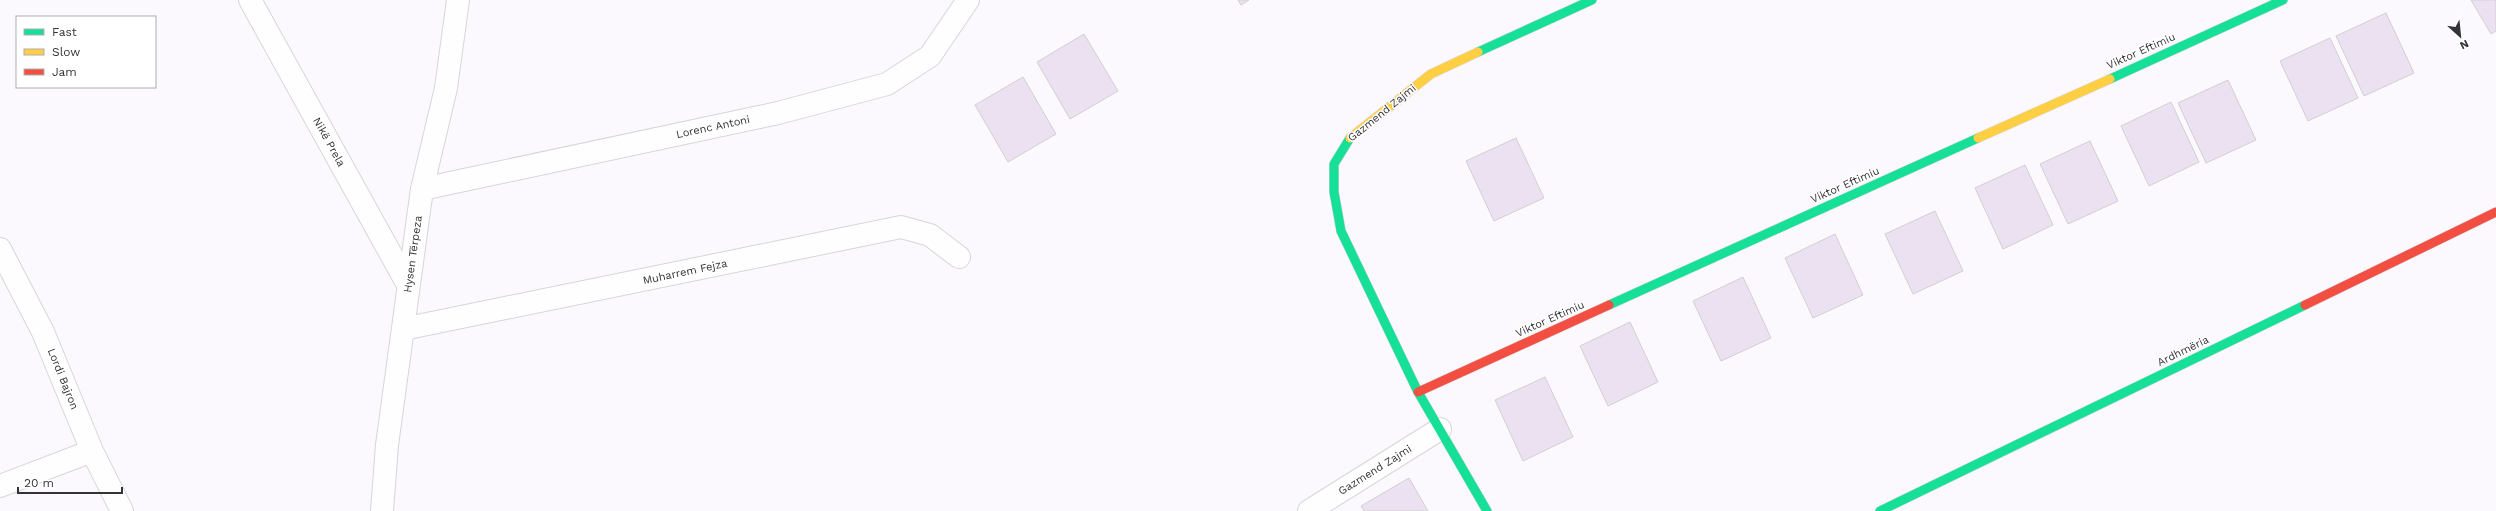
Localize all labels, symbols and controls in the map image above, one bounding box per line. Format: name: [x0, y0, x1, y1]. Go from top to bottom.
legend: [16, 16, 156, 88]
north arrow: [2440, 16, 2480, 56]
text: Fast: [52, 25, 77, 39]
street label: Viktor Eftimiu: [2105, 30, 2177, 72]
text: N: [2458, 37, 2471, 52]
text: Slow: [52, 45, 80, 59]
text: Jam: [52, 65, 77, 79]
street label: Gazmend Zajmi: [1345, 82, 1419, 144]
street label: Lorenc Antoni: [675, 113, 751, 141]
street label: Nikë Prela: [310, 115, 348, 169]
street label: Viktor Eftimiu: [1809, 164, 1881, 206]
street label: Hysen Tërpeza: [401, 215, 425, 293]
street label: Muharrem Fejza: [642, 257, 728, 287]
street label: Viktor Eftimiu: [1514, 298, 1586, 340]
street label: Ardhmëria: [2155, 333, 2211, 369]
street label: Lordi Bajron: [45, 346, 81, 412]
street label: Gazmend Zajmi: [1336, 442, 1414, 498]
scale bar: [18, 469, 122, 495]
text: 20 m: [24, 476, 54, 490]

